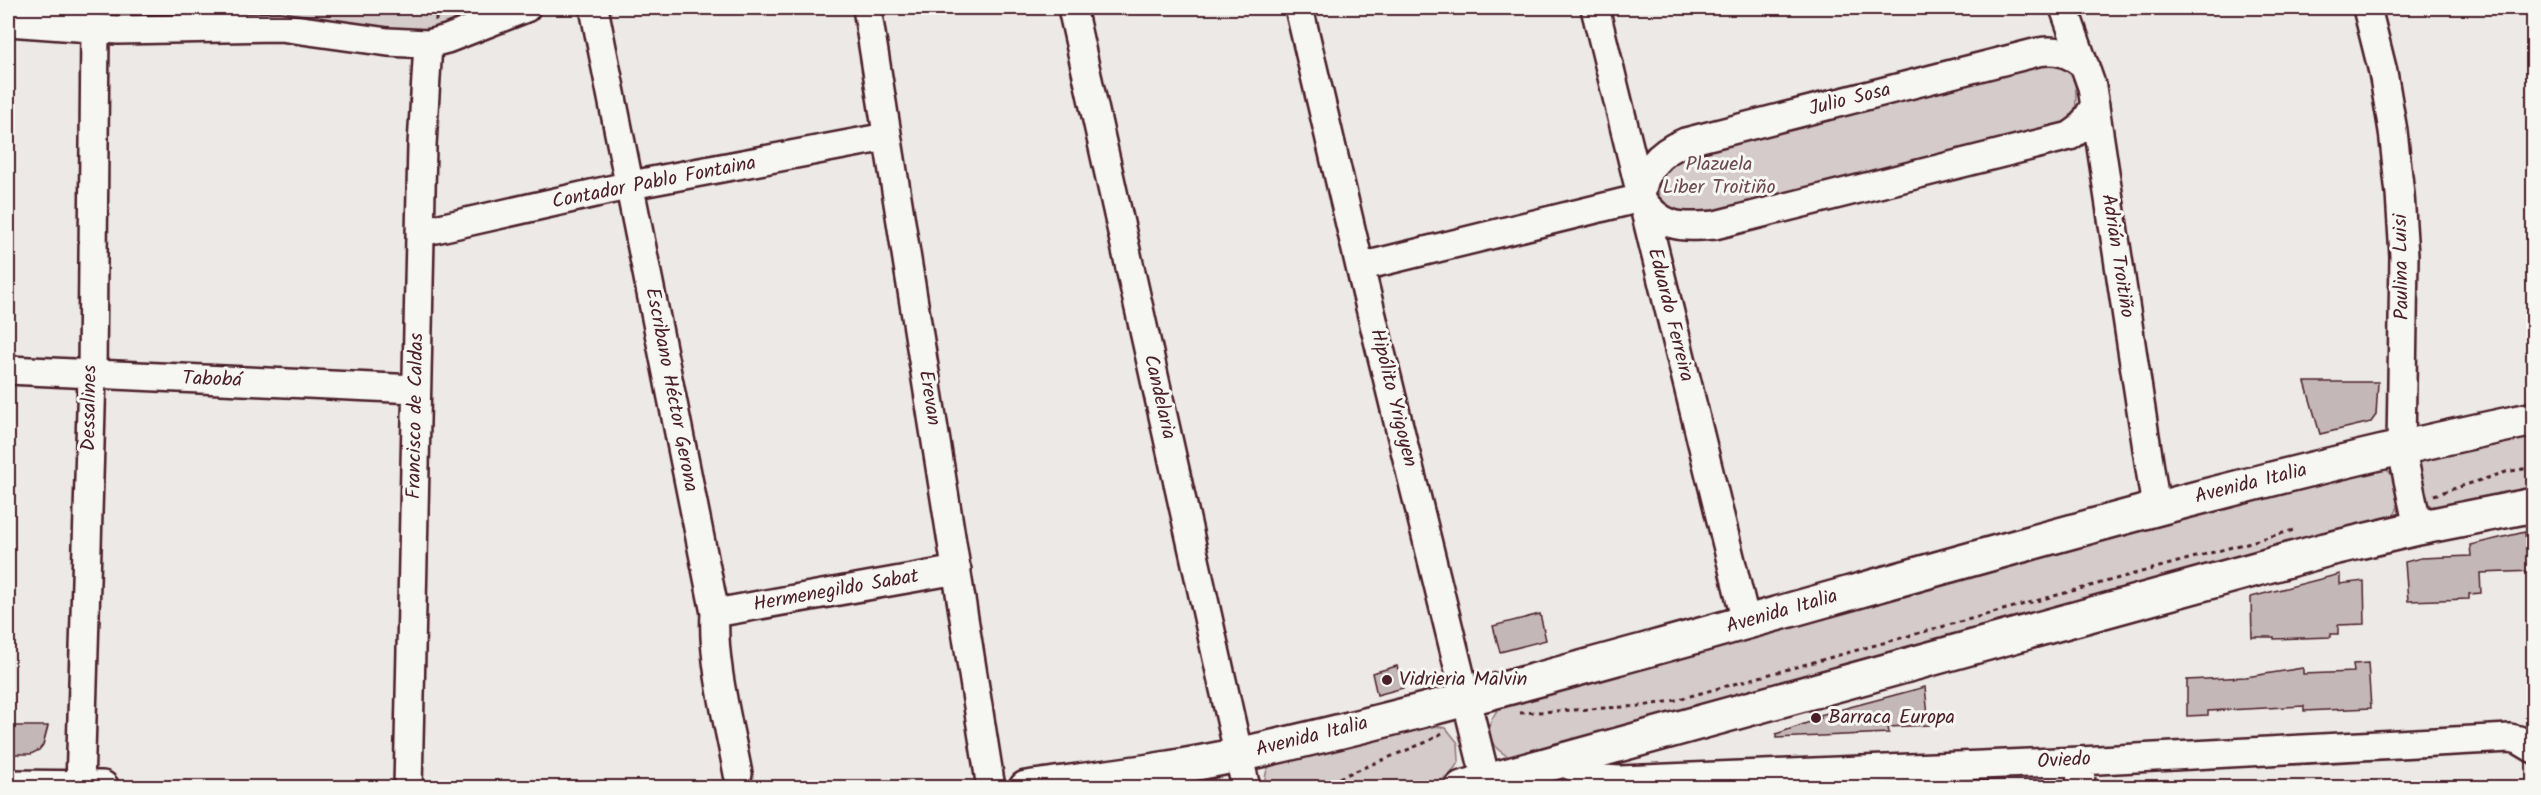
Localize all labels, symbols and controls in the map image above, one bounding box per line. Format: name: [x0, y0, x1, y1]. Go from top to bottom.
street label: Julio Sosa: [1806, 74, 1894, 126]
street label: Contador Pablo Fontaina: [549, 148, 759, 218]
park label: Plazuela Liber Troitiño: [1662, 149, 1776, 204]
street label: Adrián Troitiño: [2091, 192, 2143, 320]
street label: Paulina Luisi: [2385, 212, 2419, 320]
street label: Eduardo Ferreira: [1638, 245, 1702, 385]
street label: Escribano Héctor Gerona: [635, 285, 707, 495]
street label: Hipólito Yrigoyen: [1360, 325, 1426, 471]
street label: Francisco de Caldas: [399, 332, 433, 499]
street label: Candelaria: [1134, 351, 1184, 443]
street label: Tabobá: [182, 363, 244, 397]
street label: Dessalines: [73, 364, 107, 451]
street label: Erevan: [909, 368, 949, 428]
street label: Avenida Italia: [2191, 455, 2311, 513]
street label: Hermenegildo Sabat: [751, 561, 921, 621]
street label: Avenida Italia: [1722, 581, 1842, 643]
place label: Vidrieria Malvin: [1399, 664, 1527, 696]
marker: Vidrieria Malvin: [1380, 673, 1394, 687]
place label: Barraca Europa: [1828, 702, 1955, 734]
street label: Avenida Italia: [1252, 708, 1372, 766]
marker: Barraca Europa: [1809, 711, 1823, 725]
street label: Oviedo: [2036, 744, 2092, 778]

